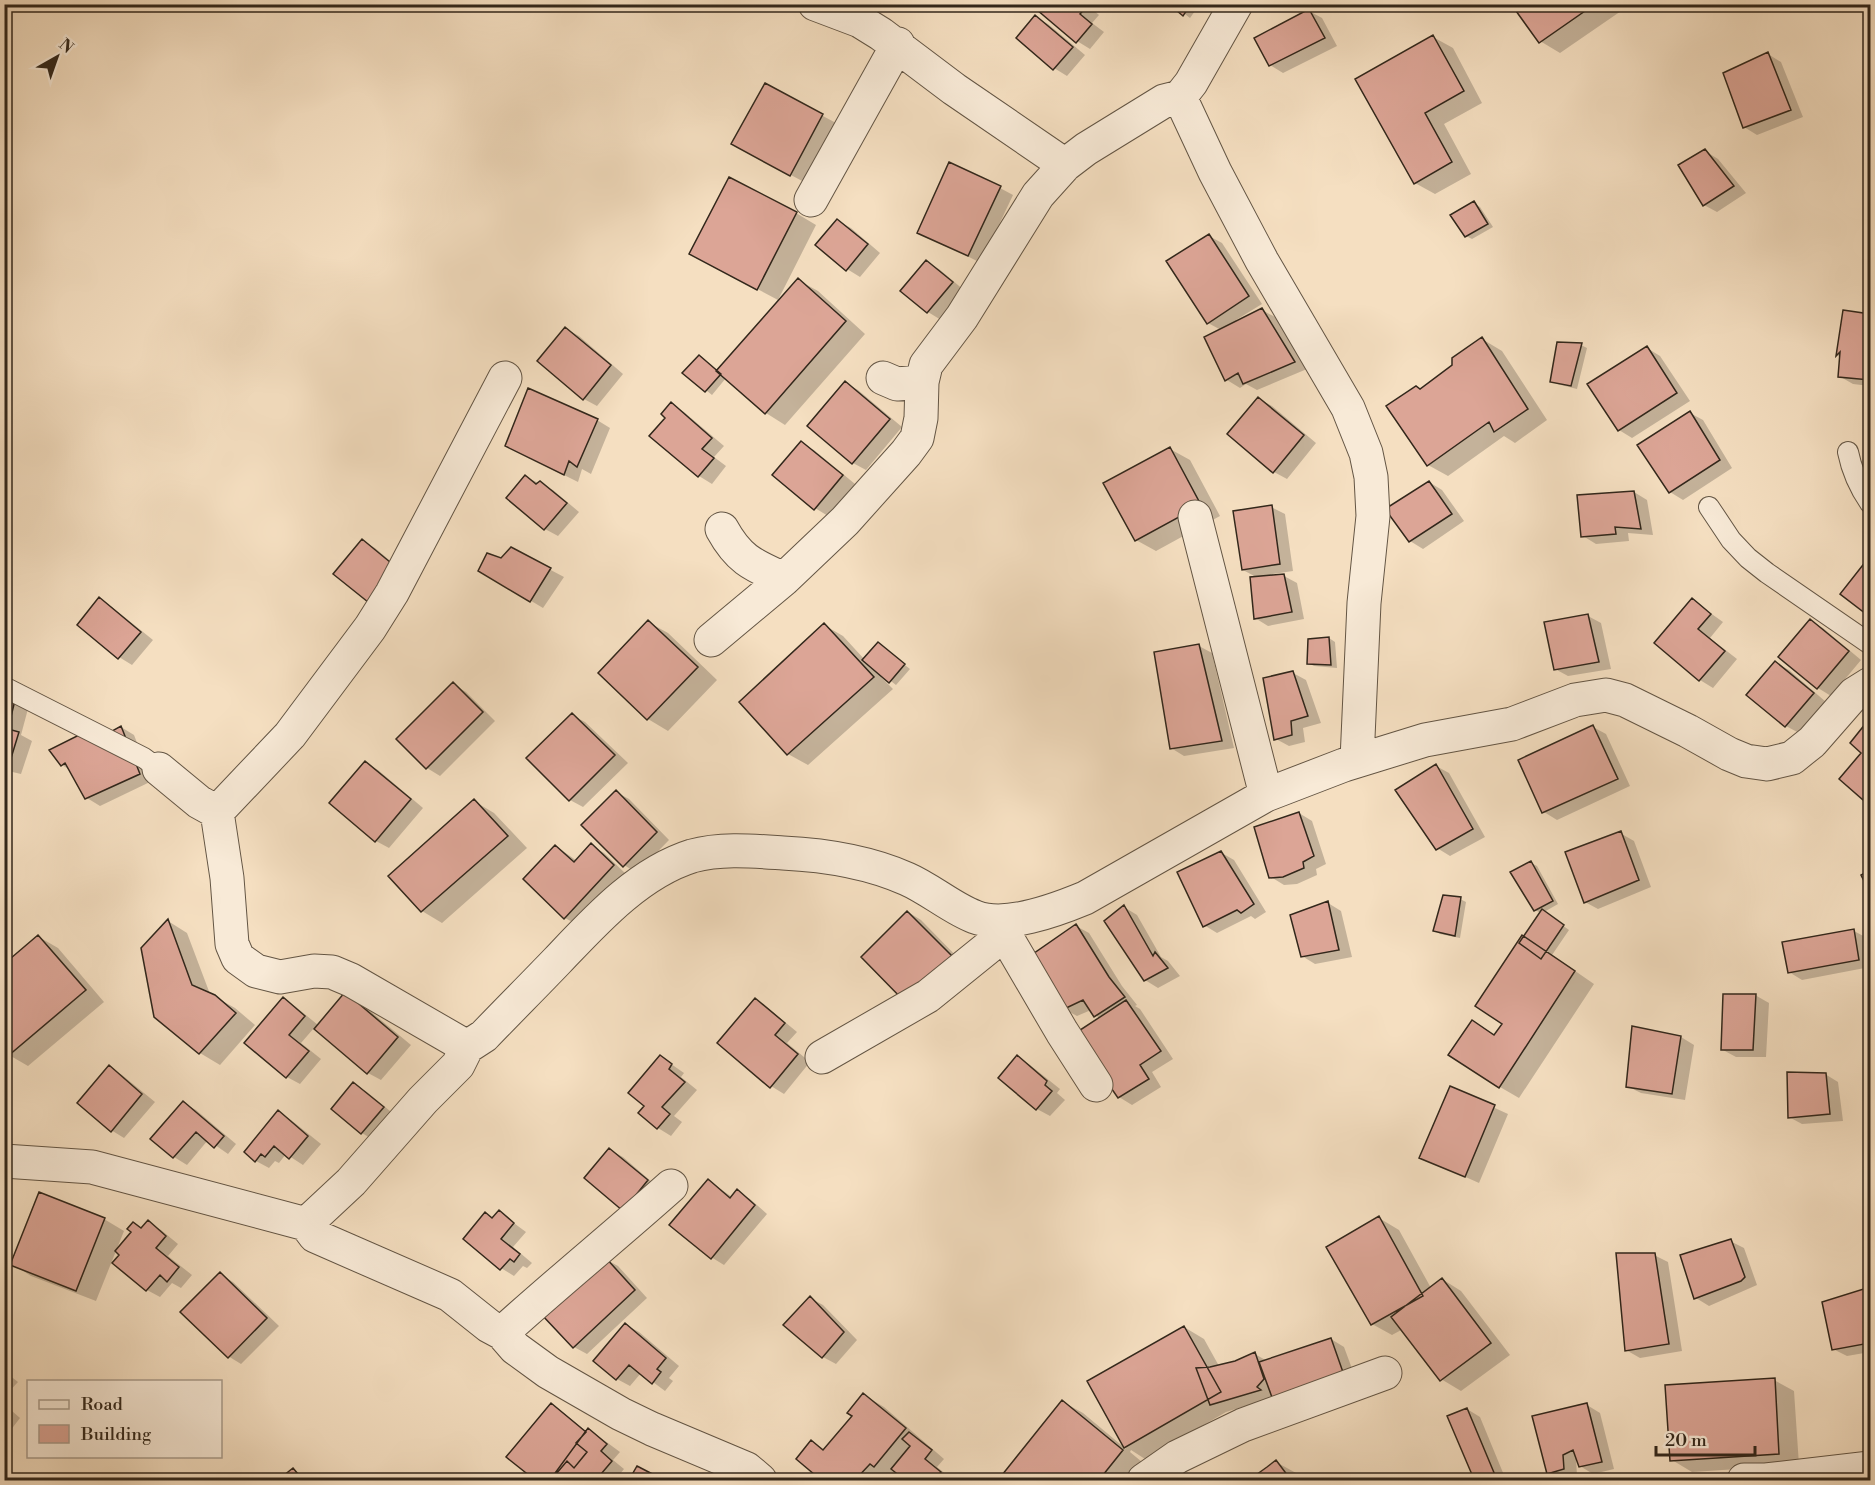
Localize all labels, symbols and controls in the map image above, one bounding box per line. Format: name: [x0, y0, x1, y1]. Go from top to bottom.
north arrow: [27, 27, 87, 87]
text: N: [55, 35, 78, 58]
legend: [27, 1380, 222, 1458]
text: Road: [81, 1393, 124, 1416]
scale bar: [1656, 1419, 1755, 1457]
text: Building: [80, 1423, 152, 1446]
text: 20 m: [1665, 1429, 1707, 1452]

